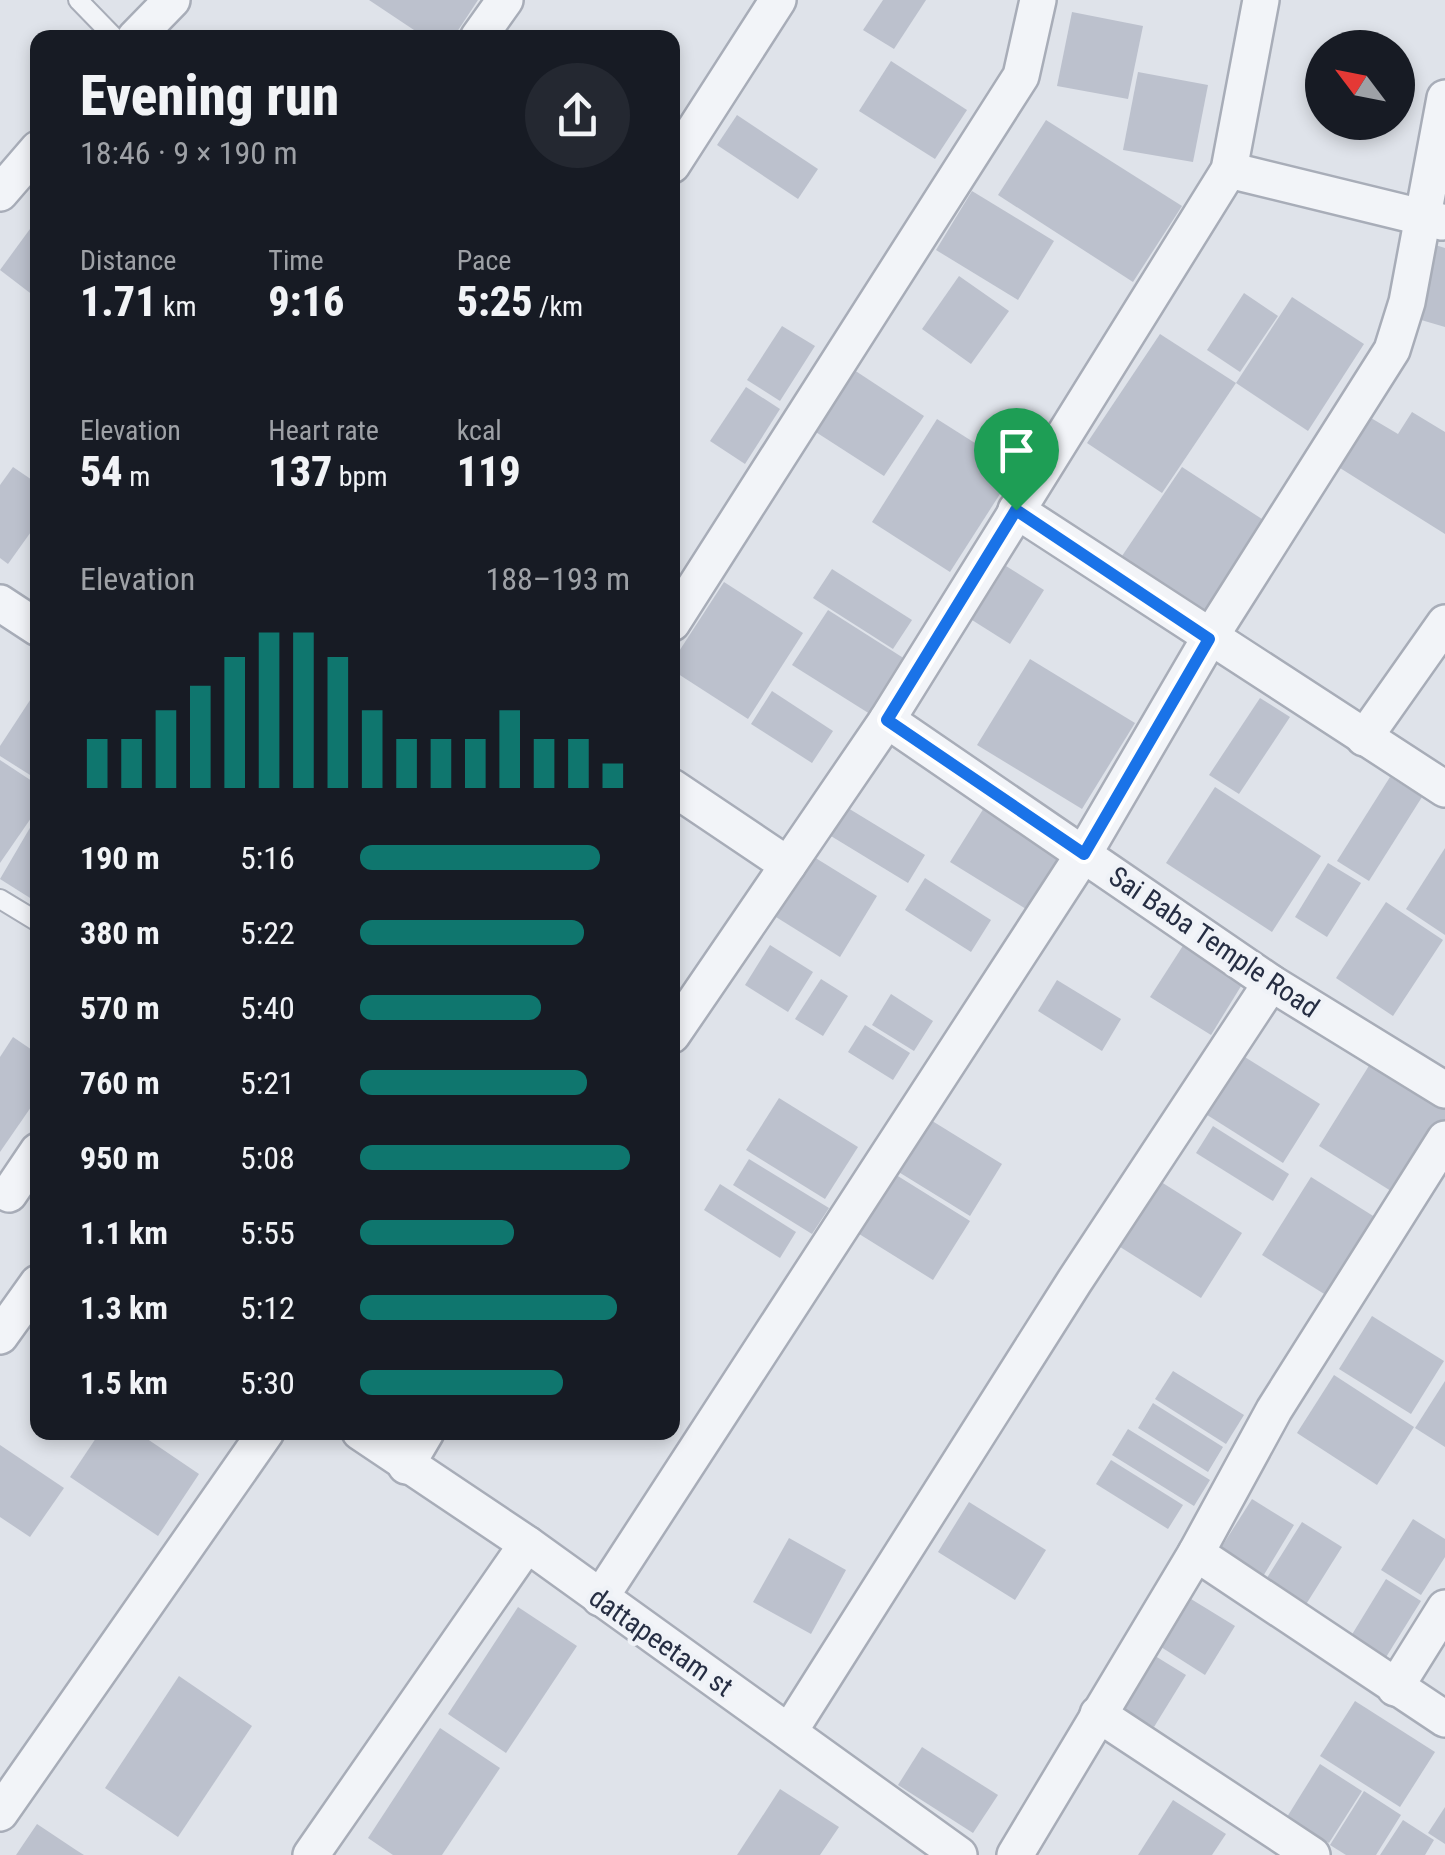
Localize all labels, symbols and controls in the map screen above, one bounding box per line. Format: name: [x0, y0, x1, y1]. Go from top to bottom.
north arrow: [1305, 30, 1415, 140]
map controls: [1305, 30, 1415, 140]
button: share: [525, 63, 630, 168]
text: Evening run: [80, 64, 339, 128]
text: 18:46 · 9 × 190 m: [80, 134, 298, 172]
text: Distance: [80, 244, 177, 277]
text: Time: [268, 244, 324, 277]
text: Pace: [457, 244, 512, 277]
text: 1.71: [80, 277, 157, 326]
text: 9:16: [268, 277, 344, 326]
text: 5:25: [457, 277, 533, 326]
text: km: [157, 290, 197, 323]
text: /km: [533, 290, 583, 323]
pin: [974, 408, 1059, 511]
text: Elevation: [80, 414, 181, 447]
text: Heart rate: [268, 414, 379, 447]
text: kcal: [457, 414, 502, 447]
icon: arrive: [989, 423, 1044, 478]
text: 54: [80, 447, 123, 496]
text: 137: [268, 447, 332, 496]
text: 119: [457, 447, 521, 496]
text: m: [123, 460, 150, 493]
text: bpm: [332, 460, 388, 493]
text: Elevation: [80, 560, 195, 598]
text: 188–193 m: [485, 560, 630, 598]
text: 190 m: [80, 839, 160, 877]
text: 5:16: [240, 839, 295, 877]
street label: Sai Baba Temple Road: [1103, 860, 1325, 1024]
text: 380 m: [80, 914, 160, 952]
text: 5:22: [240, 914, 295, 952]
text: 570 m: [80, 989, 160, 1027]
text: 5:40: [240, 989, 295, 1027]
text: 760 m: [80, 1064, 160, 1102]
text: 5:21: [240, 1064, 295, 1102]
text: 950 m: [80, 1139, 160, 1177]
text: 5:08: [240, 1139, 295, 1177]
text: 1.1 km: [80, 1214, 168, 1252]
text: 5:55: [240, 1214, 295, 1252]
text: 1.3 km: [80, 1289, 168, 1327]
text: 5:12: [240, 1289, 295, 1327]
text: 1.5 km: [80, 1364, 168, 1402]
text: 5:30: [240, 1364, 295, 1402]
street label: dattapeetam st: [583, 1580, 739, 1704]

